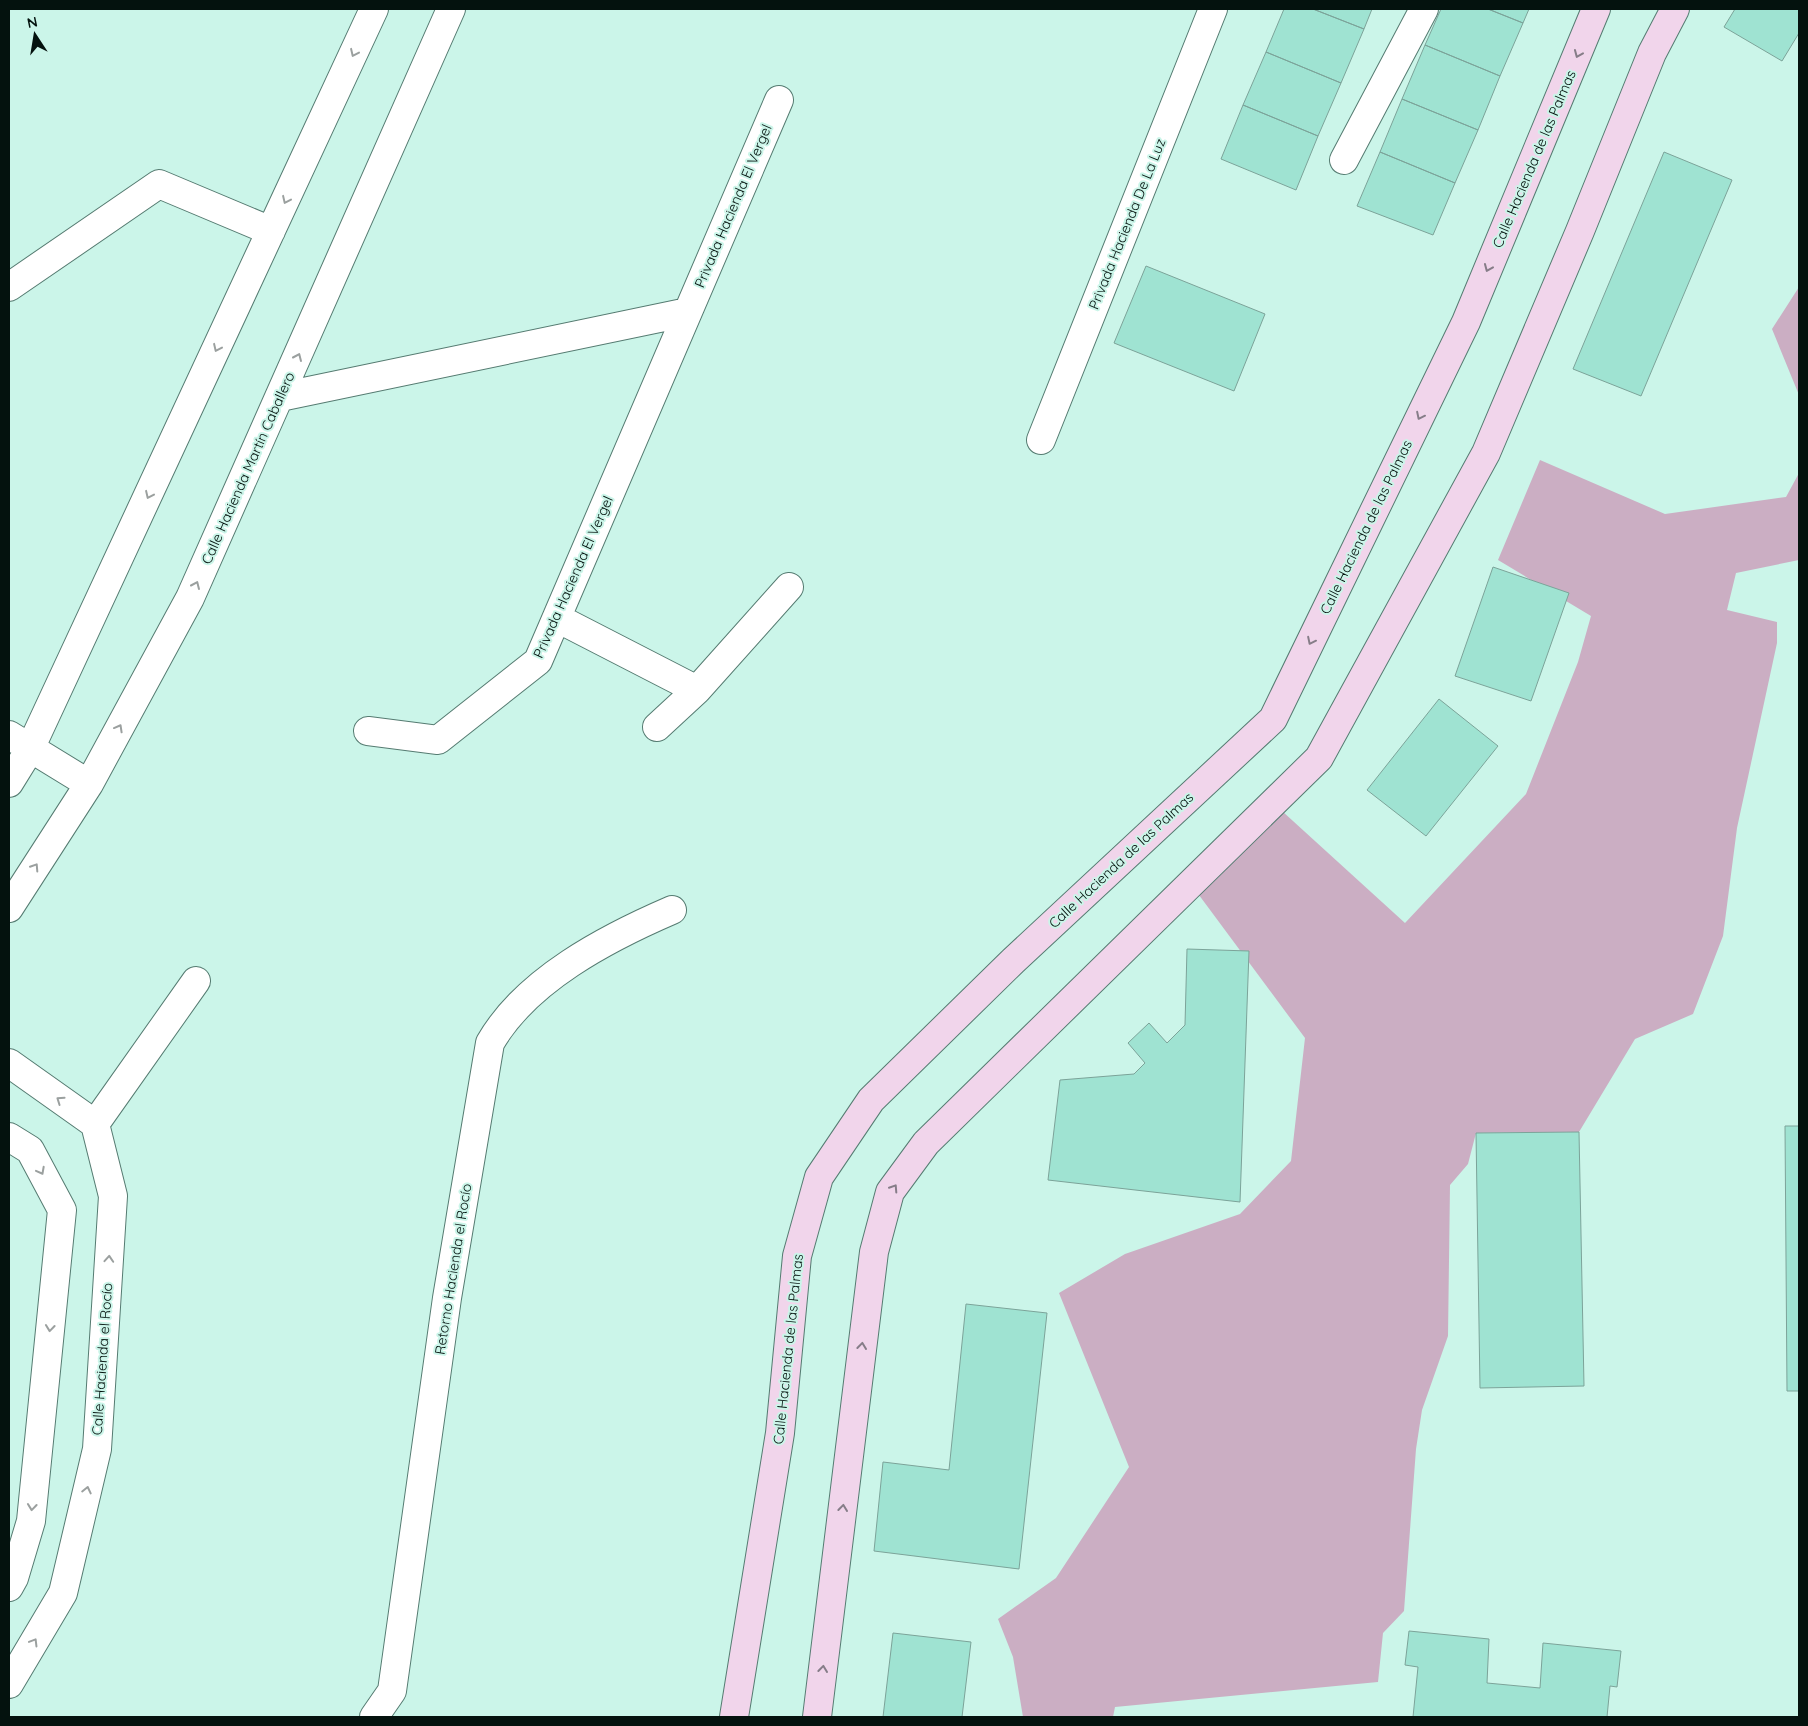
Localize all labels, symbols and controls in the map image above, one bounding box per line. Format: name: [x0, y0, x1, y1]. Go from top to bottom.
north arrow: [10, 10, 60, 60]
text: N: [25, 12, 39, 32]
one-way arrow: [350, 48, 360, 57]
one-way arrow: [1573, 49, 1584, 58]
street label: Calle Hacienda de las Palmas: [1488, 67, 1580, 251]
street label: Privada Hacienda El Vergel: [690, 122, 776, 290]
street label: Privada Hacienda De La Luz: [1084, 136, 1170, 312]
one-way arrow: [281, 195, 292, 204]
one-way arrow: [1484, 263, 1495, 272]
one-way arrow: [213, 343, 223, 352]
one-way arrow: [292, 353, 302, 362]
street label: Calle Hacienda Martín Caballero: [197, 369, 299, 567]
one-way arrow: [1416, 411, 1427, 420]
street label: Calle Hacienda de las Palmas: [1316, 437, 1416, 617]
one-way arrow: [144, 490, 155, 499]
street label: Privada Hacienda El Vergel: [529, 493, 617, 661]
one-way arrow: [190, 581, 201, 590]
one-way arrow: [1307, 636, 1317, 645]
one-way arrow: [113, 724, 123, 733]
street label: Calle Hacienda de las Palmas: [1045, 788, 1197, 932]
one-way arrow: [29, 863, 38, 873]
one-way arrow: [57, 1097, 66, 1105]
one-way arrow: [35, 1166, 45, 1175]
street label: Retorno Hacienda el Rocío: [431, 1182, 475, 1356]
one-way arrow: [887, 1184, 897, 1193]
street label: Calle Hacienda de las Palmas: [769, 1253, 807, 1445]
one-way arrow: [103, 1255, 114, 1263]
street label: Calle Hacienda el Rocío: [88, 1282, 116, 1436]
one-way arrow: [45, 1324, 56, 1332]
one-way arrow: [857, 1342, 867, 1351]
one-way arrow: [81, 1486, 92, 1495]
one-way arrow: [27, 1503, 38, 1511]
one-way arrow: [837, 1503, 847, 1512]
one-way arrow: [27, 1638, 37, 1647]
one-way arrow: [817, 1665, 828, 1673]

